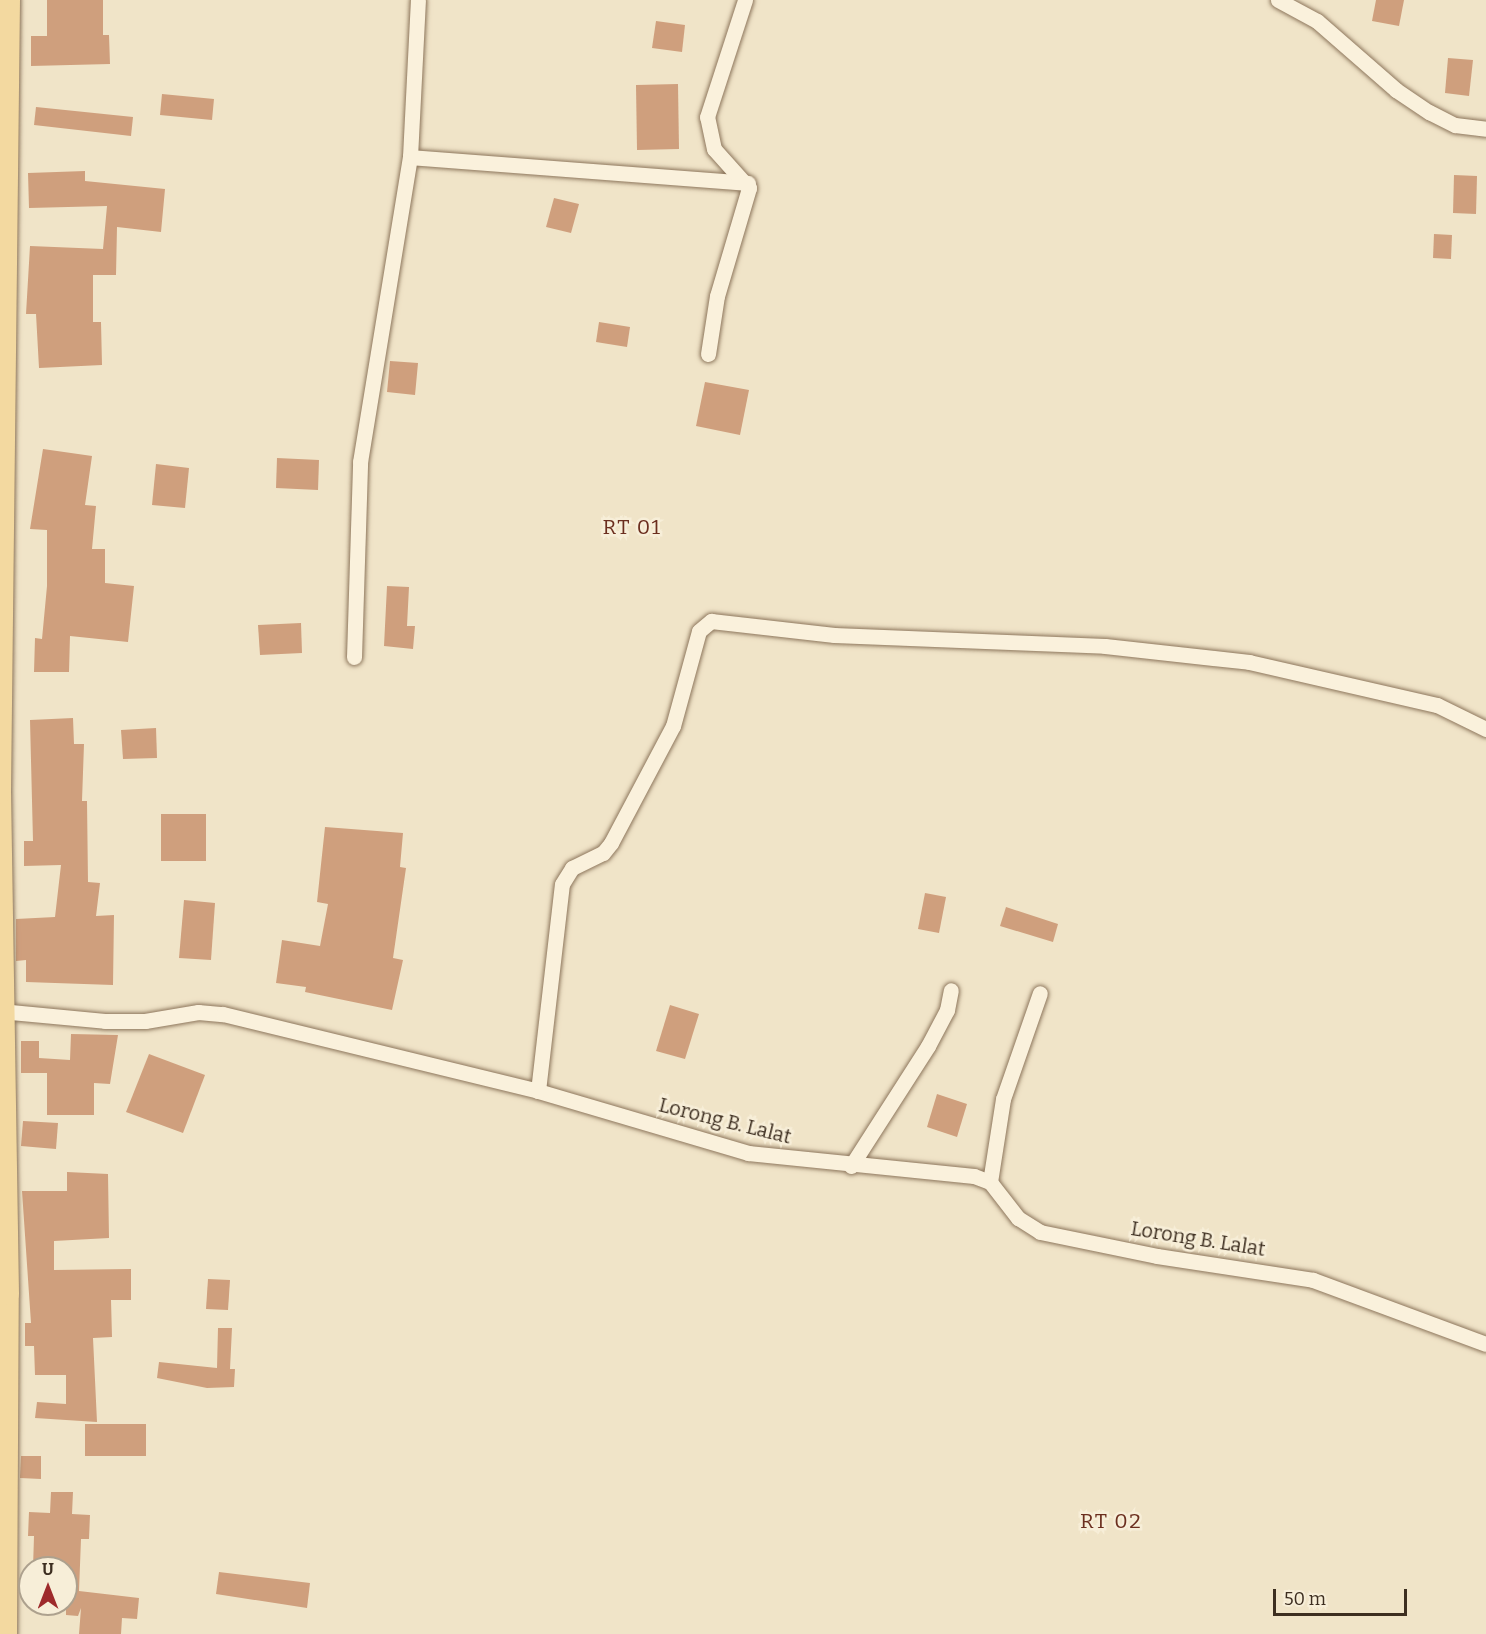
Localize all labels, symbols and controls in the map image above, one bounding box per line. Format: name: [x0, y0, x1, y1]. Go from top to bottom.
district label: RT 01: [602, 514, 662, 540]
street label: Lorong B. Lalat: [656, 1093, 794, 1149]
street label: Lorong B. Lalat: [1129, 1217, 1267, 1261]
district label: RT 02: [1080, 1508, 1142, 1534]
north arrow: [18, 1556, 78, 1616]
text: U: [42, 1560, 54, 1579]
scale bar: [1276, 1577, 1410, 1615]
text: 50 m: [1284, 1588, 1326, 1610]

